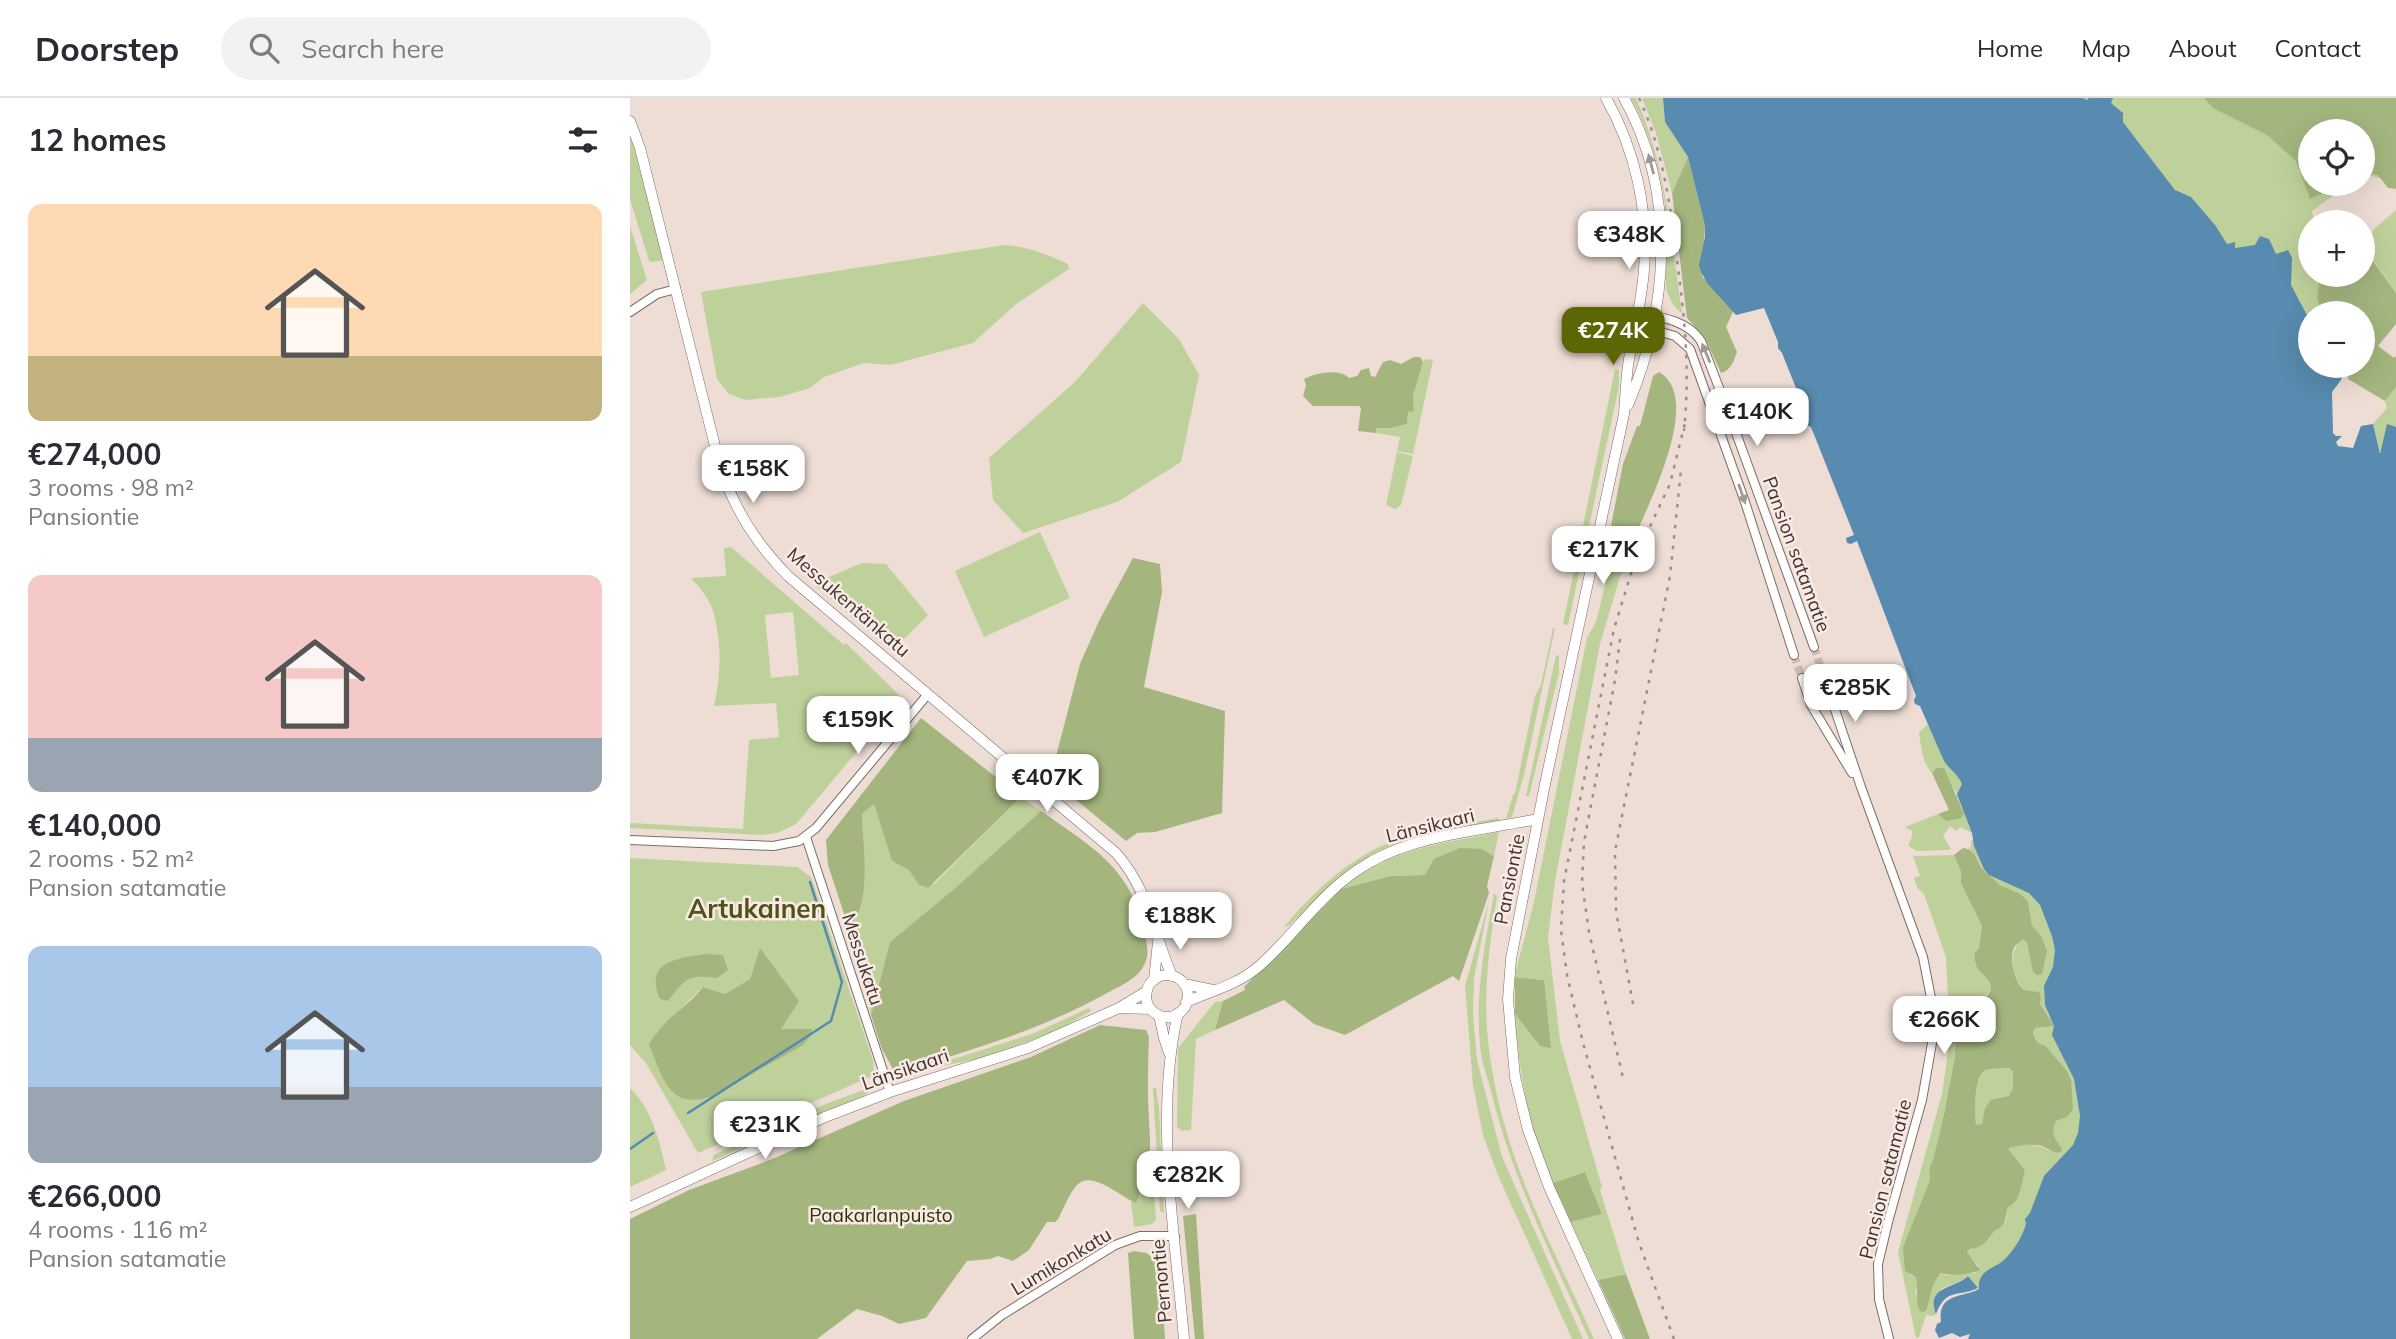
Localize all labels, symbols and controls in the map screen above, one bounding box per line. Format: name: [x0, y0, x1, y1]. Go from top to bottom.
search box: [221, 17, 711, 80]
text: Doorstep: [35, 28, 179, 69]
icon: search: [245, 29, 283, 67]
text: Search here: [301, 32, 444, 65]
text: Home: [1977, 33, 2043, 63]
text: Map: [2081, 33, 2131, 63]
text: About: [2169, 33, 2237, 63]
text: Contact: [2275, 33, 2361, 63]
map controls: [2298, 119, 2375, 378]
button: locate: [2298, 119, 2375, 196]
text: 12 homes: [28, 121, 167, 159]
icon: filters: [564, 121, 602, 159]
one-way arrow: [1645, 154, 1655, 175]
button: +: [2298, 210, 2375, 287]
pin: €348K: [1580, 212, 1678, 271]
text: €348K: [1594, 219, 1664, 248]
icon: home: [252, 250, 378, 376]
button: −: [2298, 301, 2375, 378]
pin: €274K: [1564, 308, 1662, 367]
text: €274K: [1578, 315, 1648, 344]
one-way arrow: [1700, 343, 1711, 364]
pin: €140K: [1708, 388, 1806, 448]
text: €140K: [1722, 396, 1792, 425]
text: €274,000: [28, 435, 161, 473]
pin: €158K: [704, 446, 802, 505]
text: €158K: [718, 453, 788, 482]
text: 3 rooms · 98 m²: [28, 473, 194, 502]
street label: Pansion satamatie: [1758, 473, 1836, 635]
one-way arrow: [1737, 484, 1748, 505]
text: Pansiontie: [28, 502, 139, 531]
pin: €217K: [1554, 526, 1652, 586]
text: €217K: [1568, 534, 1638, 563]
street label: Messukentänkatu: [783, 542, 915, 662]
icon: home: [252, 621, 378, 747]
pin: €285K: [1806, 664, 1904, 724]
text: €285K: [1820, 672, 1890, 701]
pin: €159K: [809, 696, 907, 756]
text: €159K: [823, 704, 893, 733]
pin: €407K: [998, 754, 1096, 814]
text: €407K: [1012, 762, 1082, 791]
street label: Länsikaari: [1383, 802, 1477, 848]
text: €140,000: [28, 806, 161, 844]
street label: Pansiontie: [1488, 832, 1530, 926]
text: 2 rooms · 52 m²: [28, 844, 194, 873]
text: Pansion satamatie: [28, 873, 226, 902]
district label: Artukainen: [688, 892, 826, 925]
pin: €188K: [1131, 892, 1229, 952]
text: €188K: [1145, 900, 1215, 929]
street label: Messukatu: [837, 910, 889, 1008]
icon: home: [252, 992, 378, 1118]
pin: €266K: [1895, 996, 1993, 1056]
text: €266K: [1909, 1004, 1979, 1033]
street label: Länsikaari: [858, 1043, 952, 1095]
street label: Pansion satamatie: [1854, 1097, 1916, 1261]
pin: €231K: [716, 1102, 814, 1161]
text: €231K: [730, 1109, 800, 1138]
pin: €282K: [1139, 1152, 1237, 1211]
text: €282K: [1153, 1159, 1223, 1188]
text: €266,000: [28, 1177, 161, 1215]
park label: Paakarlanpuisto: [809, 1203, 953, 1227]
text: 4 rooms · 116 m²: [28, 1215, 208, 1244]
street label: Lumikonkatu: [1007, 1222, 1115, 1300]
street label: Pernontie: [1145, 1238, 1177, 1324]
text: Pansion satamatie: [28, 1244, 226, 1273]

